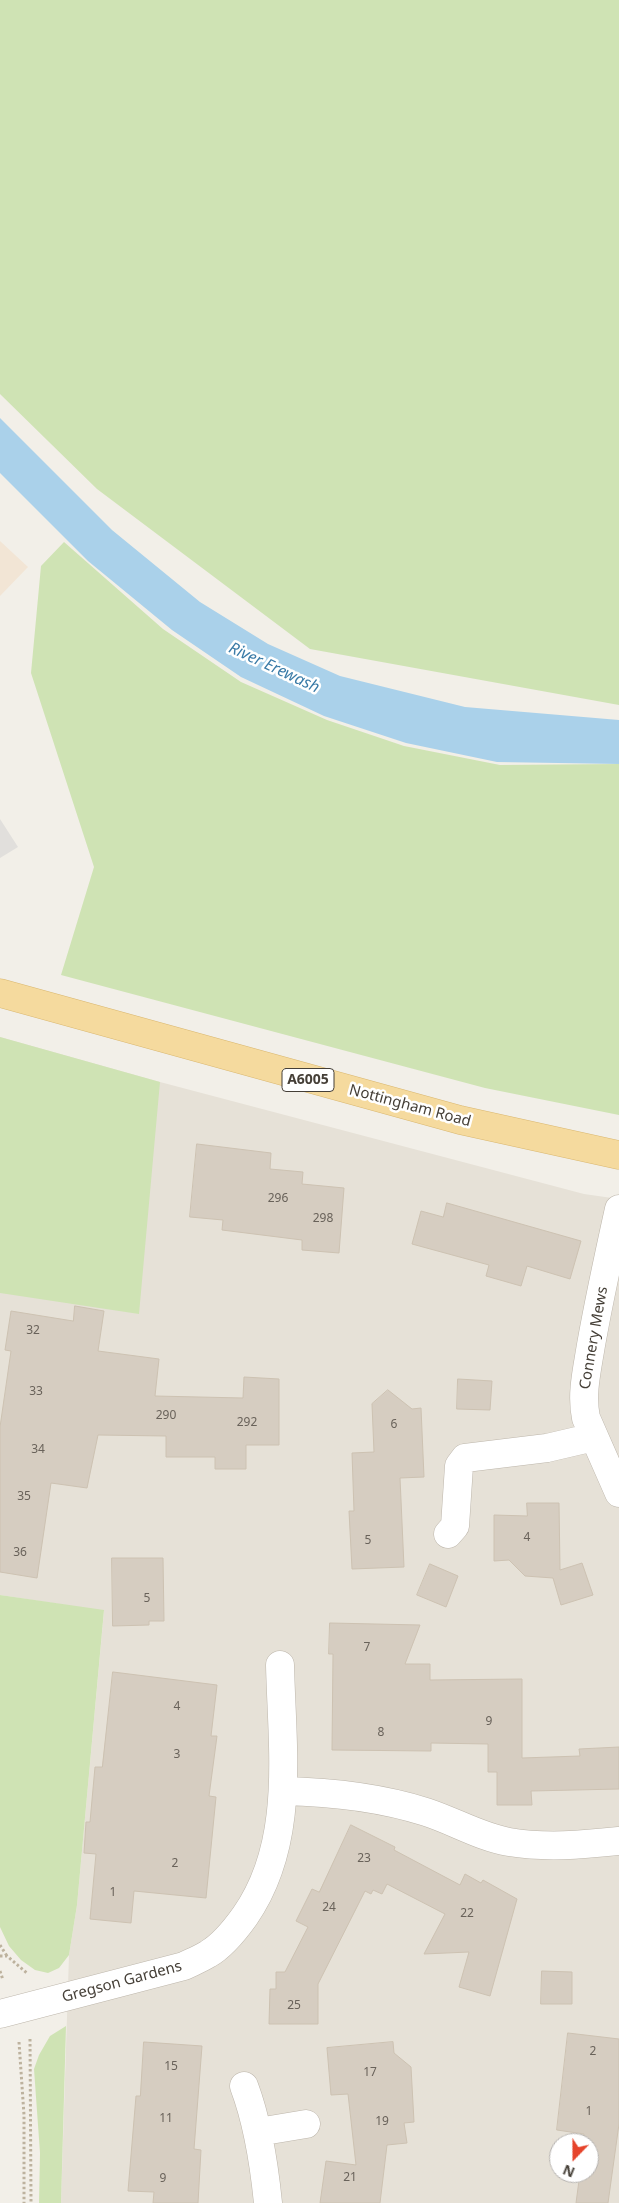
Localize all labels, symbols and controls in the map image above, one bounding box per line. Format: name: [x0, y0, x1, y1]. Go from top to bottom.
water label: River Erewash: [226, 639, 322, 697]
road number: A6005: [282, 1068, 334, 1092]
street label: Nottingham Road: [347, 1081, 473, 1131]
house number: 296: [268, 1192, 288, 1206]
house number: 298: [313, 1212, 333, 1226]
street label: Connery Mews: [576, 1285, 612, 1391]
house number: 32: [26, 1324, 40, 1338]
house number: 33: [29, 1385, 43, 1399]
house number: 290: [156, 1409, 176, 1423]
house number: 292: [237, 1416, 257, 1430]
house number: 6: [391, 1418, 397, 1432]
house number: 34: [31, 1443, 45, 1457]
house number: 35: [17, 1490, 31, 1504]
house number: 4: [524, 1531, 530, 1545]
house number: 5: [365, 1534, 371, 1548]
house number: 36: [13, 1546, 27, 1560]
house number: 5: [144, 1592, 150, 1606]
house number: 7: [364, 1641, 370, 1655]
house number: 4: [174, 1700, 180, 1714]
house number: 9: [486, 1715, 492, 1729]
house number: 8: [378, 1726, 384, 1740]
house number: 3: [174, 1748, 180, 1762]
house number: 23: [357, 1852, 371, 1866]
house number: 2: [172, 1857, 178, 1871]
house number: 1: [110, 1886, 116, 1900]
house number: 24: [322, 1901, 336, 1915]
house number: 22: [460, 1907, 474, 1921]
street label: Gregson Gardens: [60, 1957, 184, 2007]
house number: 25: [287, 1999, 301, 2013]
house number: 2: [590, 2045, 596, 2059]
house number: 15: [164, 2060, 178, 2074]
house number: 17: [363, 2066, 377, 2080]
house number: 1: [586, 2105, 592, 2119]
house number: 11: [159, 2112, 173, 2126]
house number: 19: [375, 2115, 389, 2129]
north arrow: [549, 2133, 599, 2183]
text: N: [560, 2161, 577, 2182]
house number: 21: [343, 2171, 357, 2185]
house number: 9: [160, 2172, 166, 2186]

